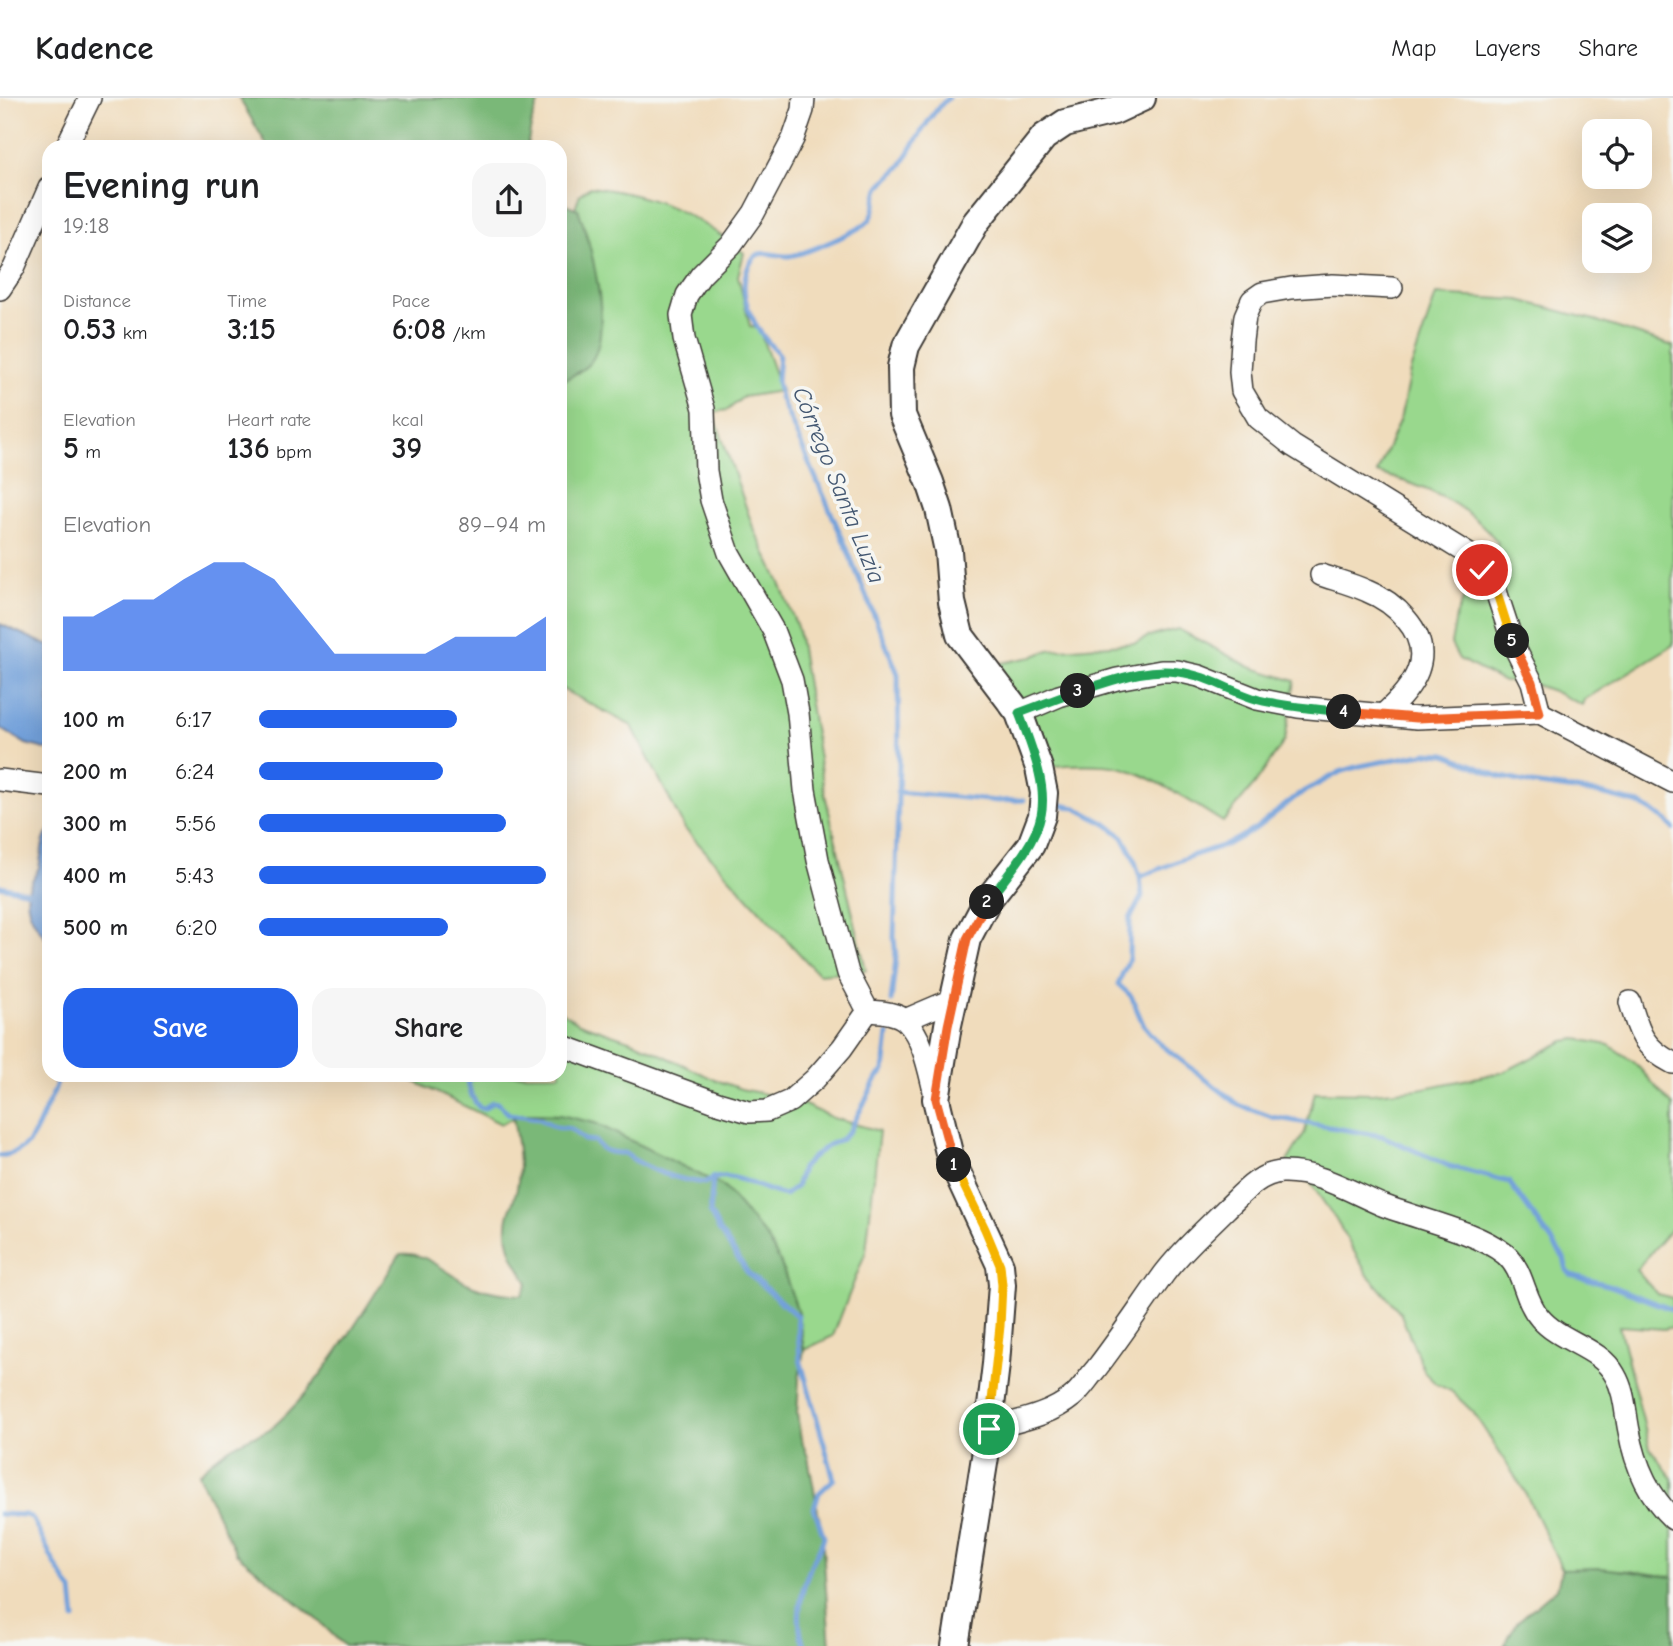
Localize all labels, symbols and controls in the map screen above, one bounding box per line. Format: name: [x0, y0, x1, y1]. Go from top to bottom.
text: Kadence: [35, 29, 153, 67]
text: Map: [1391, 34, 1437, 62]
text: Layers: [1475, 34, 1540, 62]
text: Share: [1578, 34, 1638, 62]
map controls: [1582, 119, 1652, 273]
button: locate: [1582, 119, 1652, 189]
button: share: [472, 163, 546, 237]
text: Evening run: [63, 164, 260, 208]
button: layers: [1582, 203, 1652, 273]
text: 19:18: [63, 212, 109, 239]
text: Distance: [63, 290, 131, 312]
text: Time: [227, 290, 267, 312]
text: Pace: [392, 290, 430, 312]
text: 0.53: [63, 312, 116, 347]
text: 3:15: [227, 312, 276, 347]
text: 6:08: [392, 312, 446, 347]
text: km: [116, 322, 148, 344]
text: /km: [446, 322, 486, 344]
water label: Córrego Santa Luzia: [787, 383, 891, 587]
text: Elevation: [63, 409, 136, 431]
text: Heart rate: [227, 409, 311, 431]
text: kcal: [392, 409, 424, 431]
text: 5: [63, 431, 79, 466]
text: 136: [227, 431, 270, 466]
text: 39: [392, 431, 422, 466]
text: m: [79, 441, 101, 463]
text: bpm: [270, 441, 312, 463]
text: Elevation: [63, 511, 151, 538]
text: 89–94 m: [458, 511, 546, 538]
pin: [1452, 540, 1512, 600]
icon: check: [1463, 551, 1501, 589]
pin: 5: [1494, 624, 1530, 658]
text: 5: [1506, 629, 1517, 651]
pin: 3: [1060, 674, 1096, 708]
text: 3: [1073, 679, 1082, 701]
pin: 4: [1326, 694, 1362, 730]
text: 4: [1339, 700, 1348, 722]
text: 100 m: [63, 706, 125, 733]
text: 6:17: [175, 706, 212, 733]
text: 200 m: [63, 758, 127, 785]
text: 6:24: [175, 758, 215, 785]
text: 300 m: [63, 810, 127, 837]
text: 5:56: [175, 810, 217, 837]
text: 400 m: [63, 862, 127, 889]
text: 5:43: [175, 862, 214, 889]
pin: 2: [970, 884, 1004, 920]
text: 2: [982, 890, 991, 912]
text: 500 m: [63, 914, 128, 941]
text: 6:20: [175, 914, 218, 941]
button: Save: [63, 988, 298, 1068]
button: Share: [312, 988, 546, 1068]
pin: 1: [936, 1148, 972, 1182]
text: 1: [950, 1153, 957, 1175]
pin: [959, 1399, 1019, 1459]
icon: arrive: [970, 1410, 1008, 1448]

